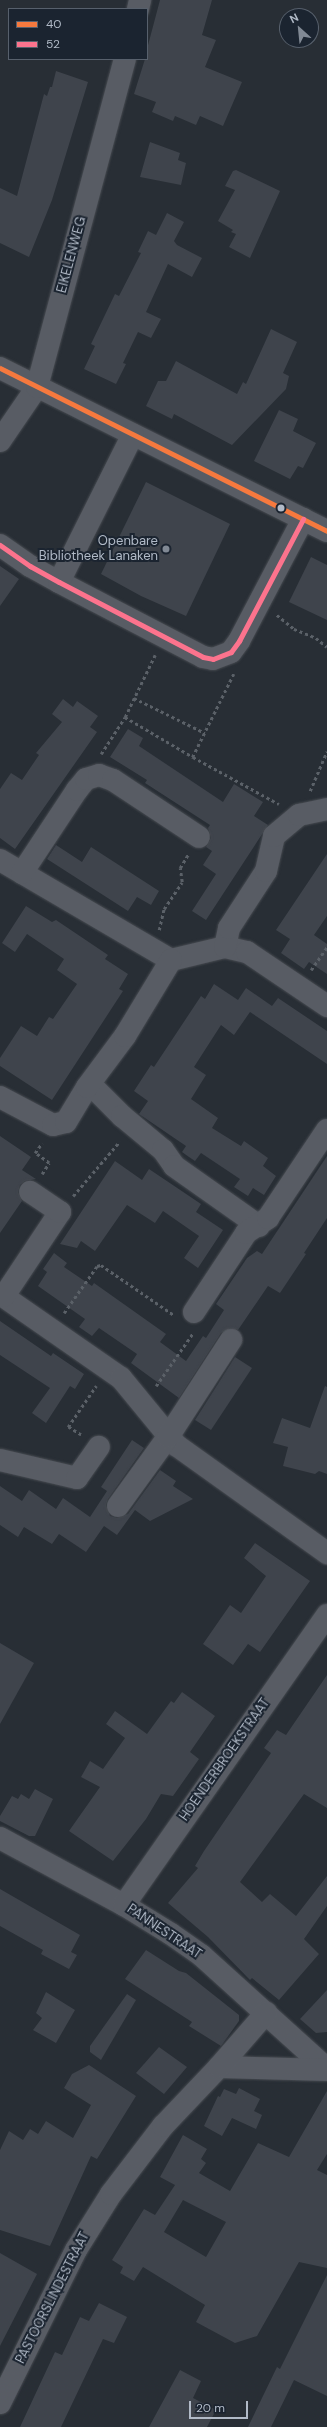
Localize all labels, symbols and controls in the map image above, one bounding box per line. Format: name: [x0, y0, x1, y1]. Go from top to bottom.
legend: [8, 8, 148, 60]
north arrow: [279, 8, 319, 48]
text: N: [287, 10, 301, 26]
text: 40: [46, 16, 62, 32]
text: 52: [46, 36, 60, 52]
street label: EIKELENWEG: [54, 215, 90, 295]
unlabelled marker: [276, 503, 286, 513]
place label: Openbare Bibliotheek Lanaken: [39, 534, 158, 565]
marker: Openbare Bibliotheek Lanaken: [161, 544, 171, 554]
street label: HOENDERBROEKSTRAAT: [177, 1696, 273, 1824]
street label: PANNESTRAAT: [124, 1901, 204, 1963]
street label: PASTOORSLINDESTRAAT: [13, 2230, 93, 2366]
scale bar: [191, 2393, 250, 2419]
text: 20 m: [196, 2400, 225, 2416]

